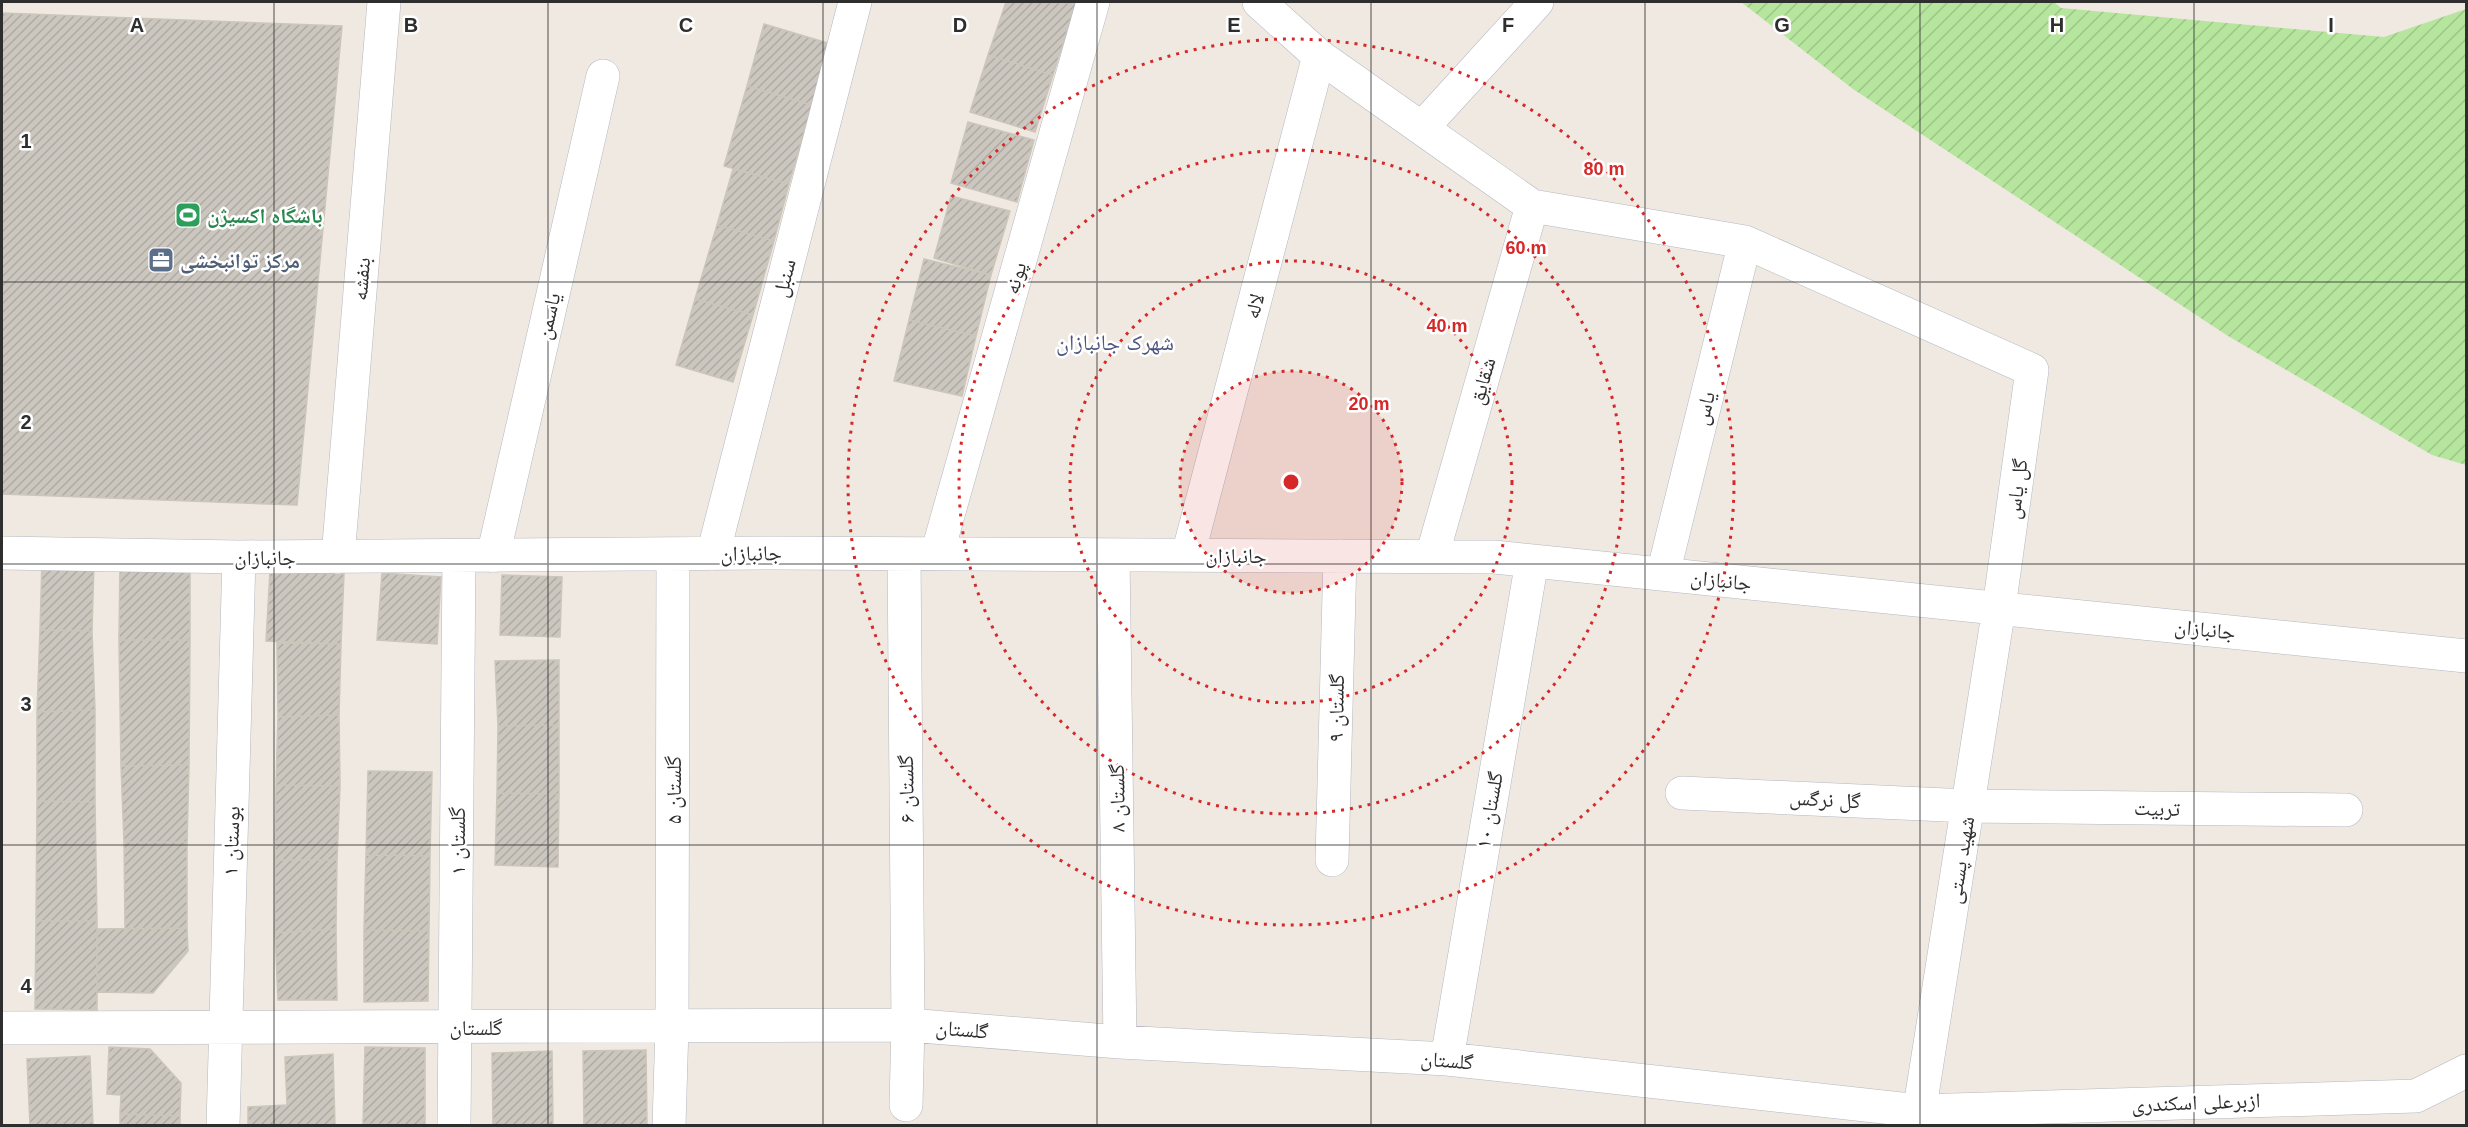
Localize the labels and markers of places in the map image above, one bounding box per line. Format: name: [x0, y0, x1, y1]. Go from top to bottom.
sports icon: باشگاه اکسیژن: [173, 200, 203, 230]
place label: باشگاه اکسیژن: [207, 204, 323, 228]
office icon: مرکز توانبخشی: [146, 245, 176, 275]
place label: مرکز توانبخشی: [180, 249, 300, 274]
centre of rings: [1281, 472, 1301, 492]

